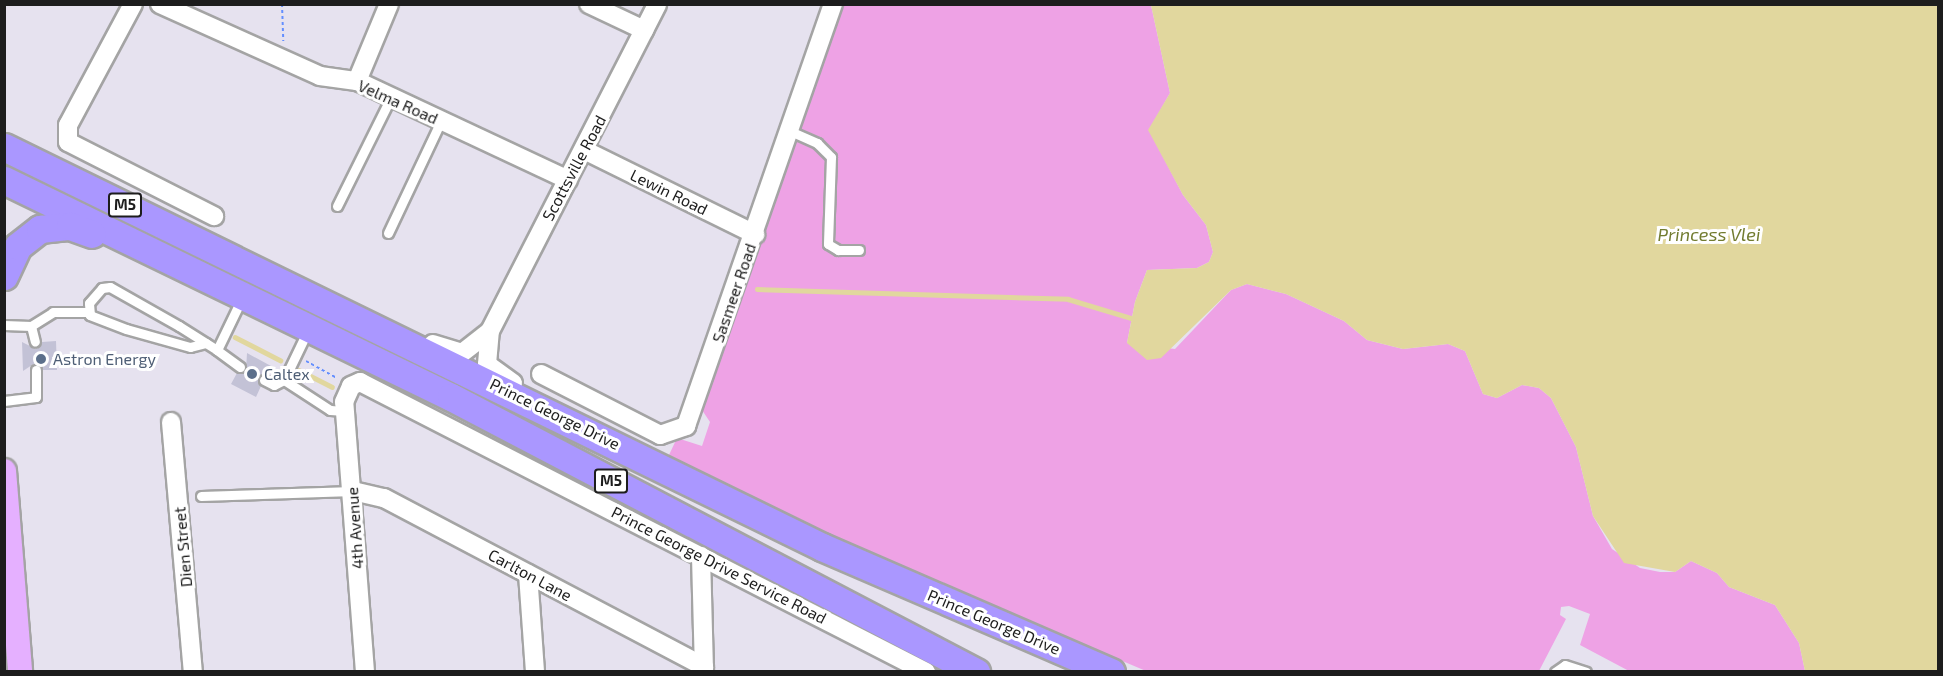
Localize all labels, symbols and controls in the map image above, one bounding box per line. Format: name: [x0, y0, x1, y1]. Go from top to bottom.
street label: Velma Road: [355, 76, 441, 128]
street label: Scottsville Road: [538, 112, 610, 224]
street label: Lewin Road: [627, 165, 711, 219]
road number: M5: [107, 193, 143, 217]
water label: Princess Vlei: [1657, 223, 1761, 245]
street label: Sasmeer Road: [708, 241, 760, 345]
place label: Astron Energy: [53, 349, 156, 369]
marker: Astron Energy: [34, 352, 48, 366]
place label: Caltex: [264, 364, 310, 384]
marker: Caltex: [245, 367, 259, 381]
street label: Prince George Drive: [487, 374, 623, 454]
road number: M5: [593, 469, 629, 493]
street label: 4th Avenue: [343, 486, 367, 570]
street label: Prince George Drive Service Road: [608, 502, 830, 628]
street label: Dien Street: [170, 506, 196, 588]
street label: Carlton Lane: [485, 545, 575, 605]
street label: Prince George Drive: [925, 585, 1063, 659]

